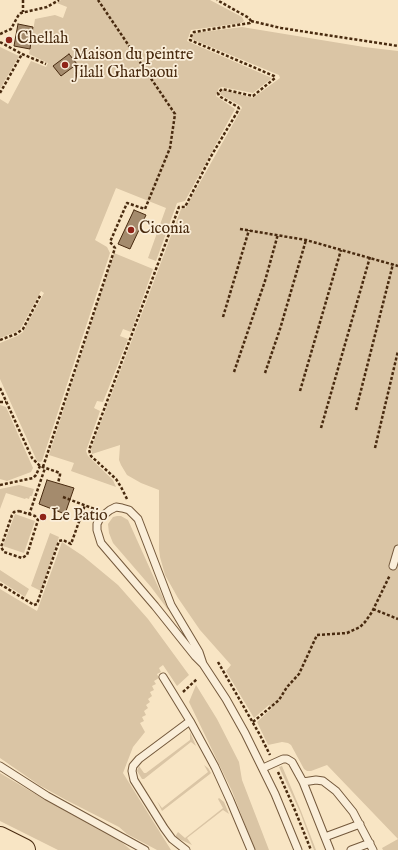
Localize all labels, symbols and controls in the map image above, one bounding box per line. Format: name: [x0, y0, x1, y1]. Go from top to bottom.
place label: Chellah: [17, 30, 68, 50]
marker: Chellah: [4, 35, 14, 45]
place label: Maison du peintre Jilali Gharbaoui: [73, 46, 193, 84]
marker: Maison du peintre Jilali Gharbaoui: [60, 60, 70, 70]
place label: Ciconia: [139, 220, 190, 240]
marker: Ciconia: [126, 225, 136, 235]
place label: Le Patio: [51, 507, 108, 527]
marker: Le Patio: [38, 512, 48, 522]

